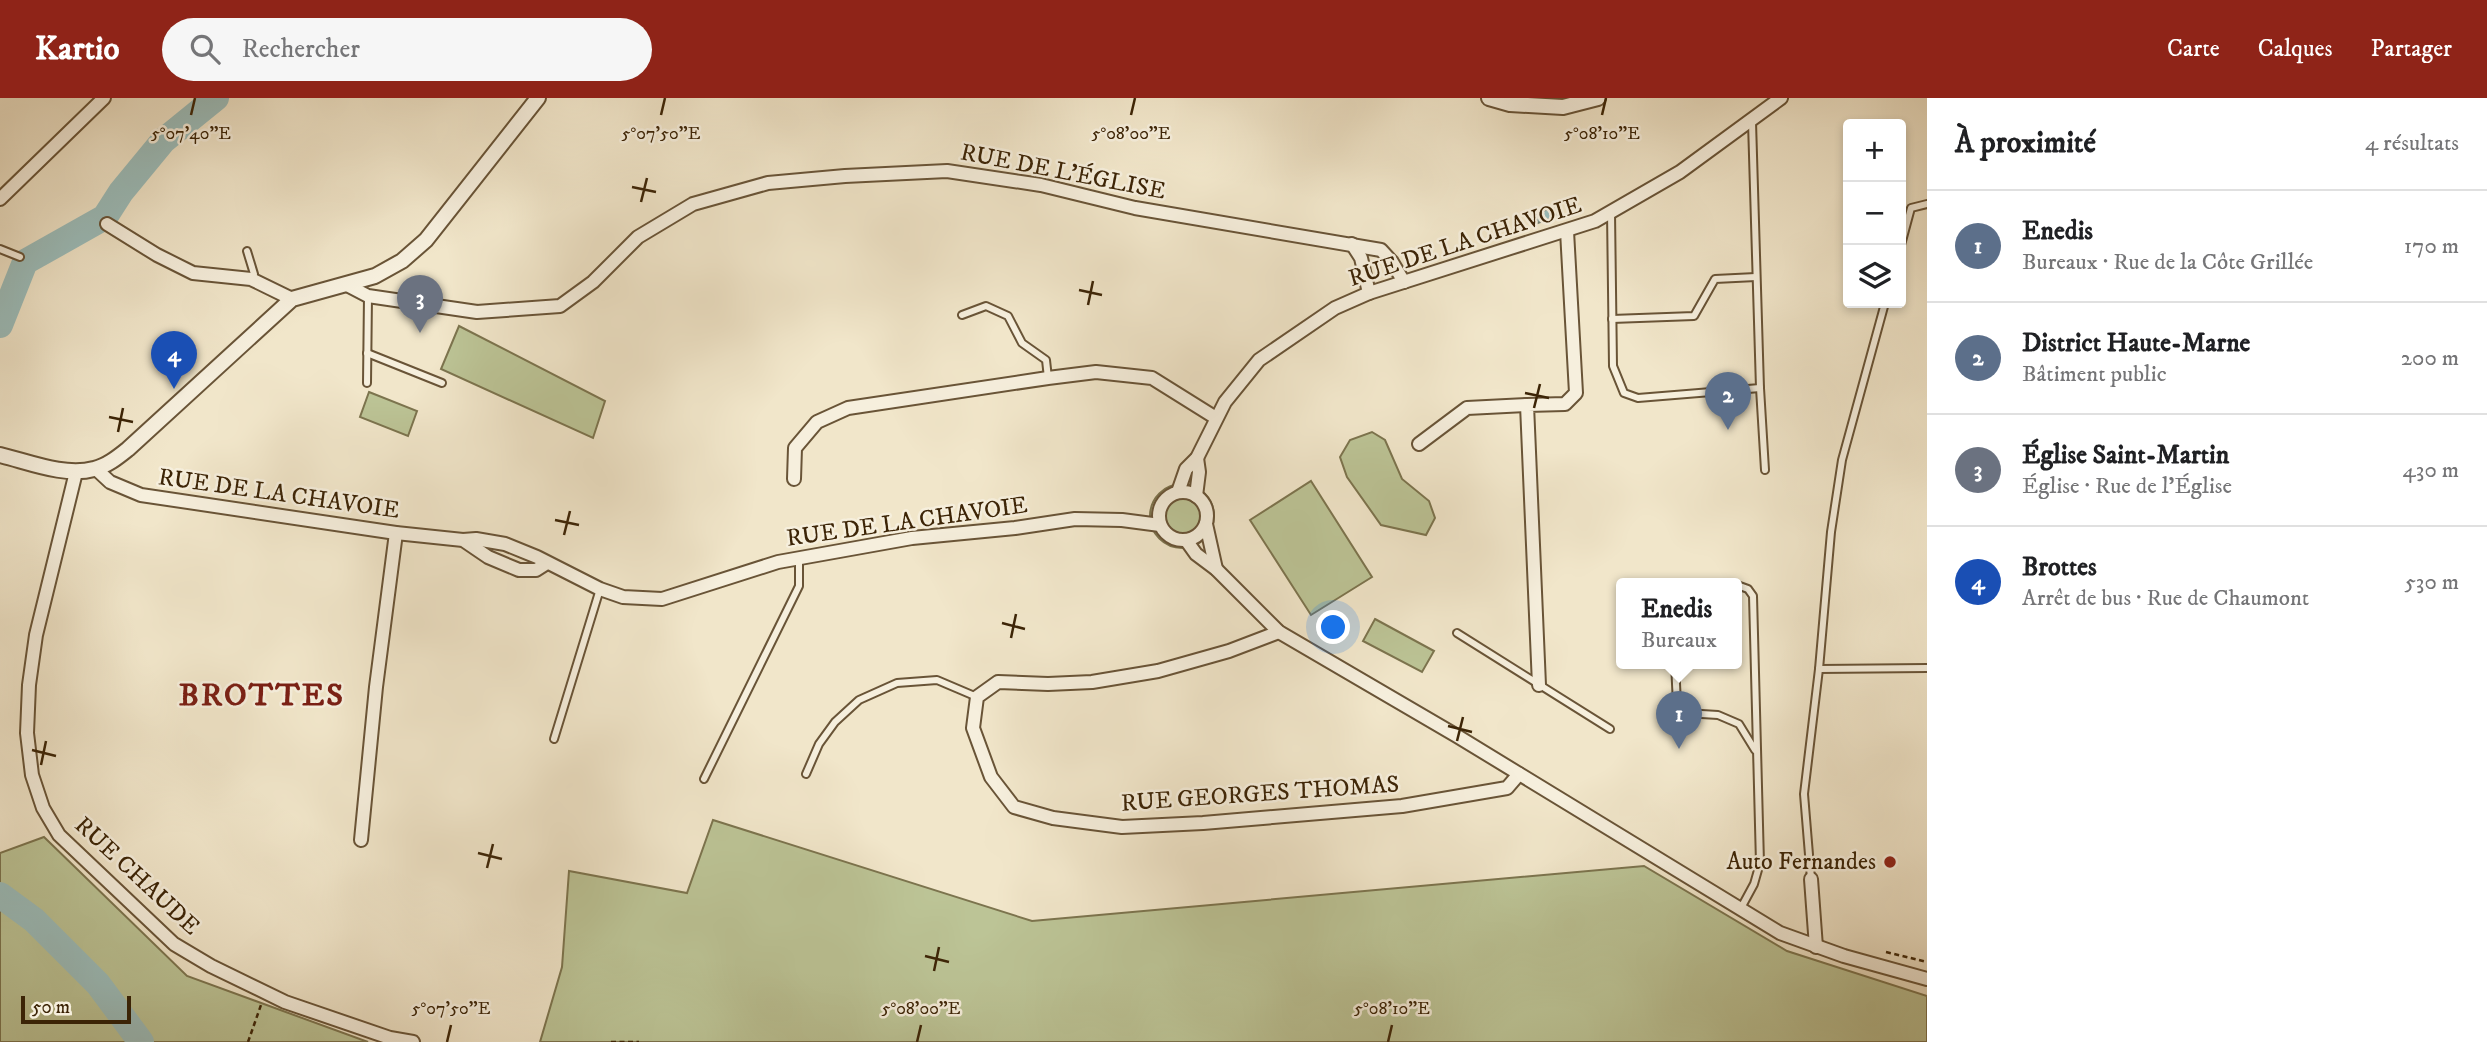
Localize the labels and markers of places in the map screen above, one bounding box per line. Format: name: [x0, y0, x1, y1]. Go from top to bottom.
pin: 3: [397, 275, 443, 333]
pin: 4: [151, 331, 197, 389]
pin: 2: [1705, 372, 1751, 430]
pin: 1: [1656, 691, 1702, 749]
place label: Auto Fernandes: [1727, 847, 1876, 877]
marker: Auto Fernandes: [1882, 854, 1898, 870]

